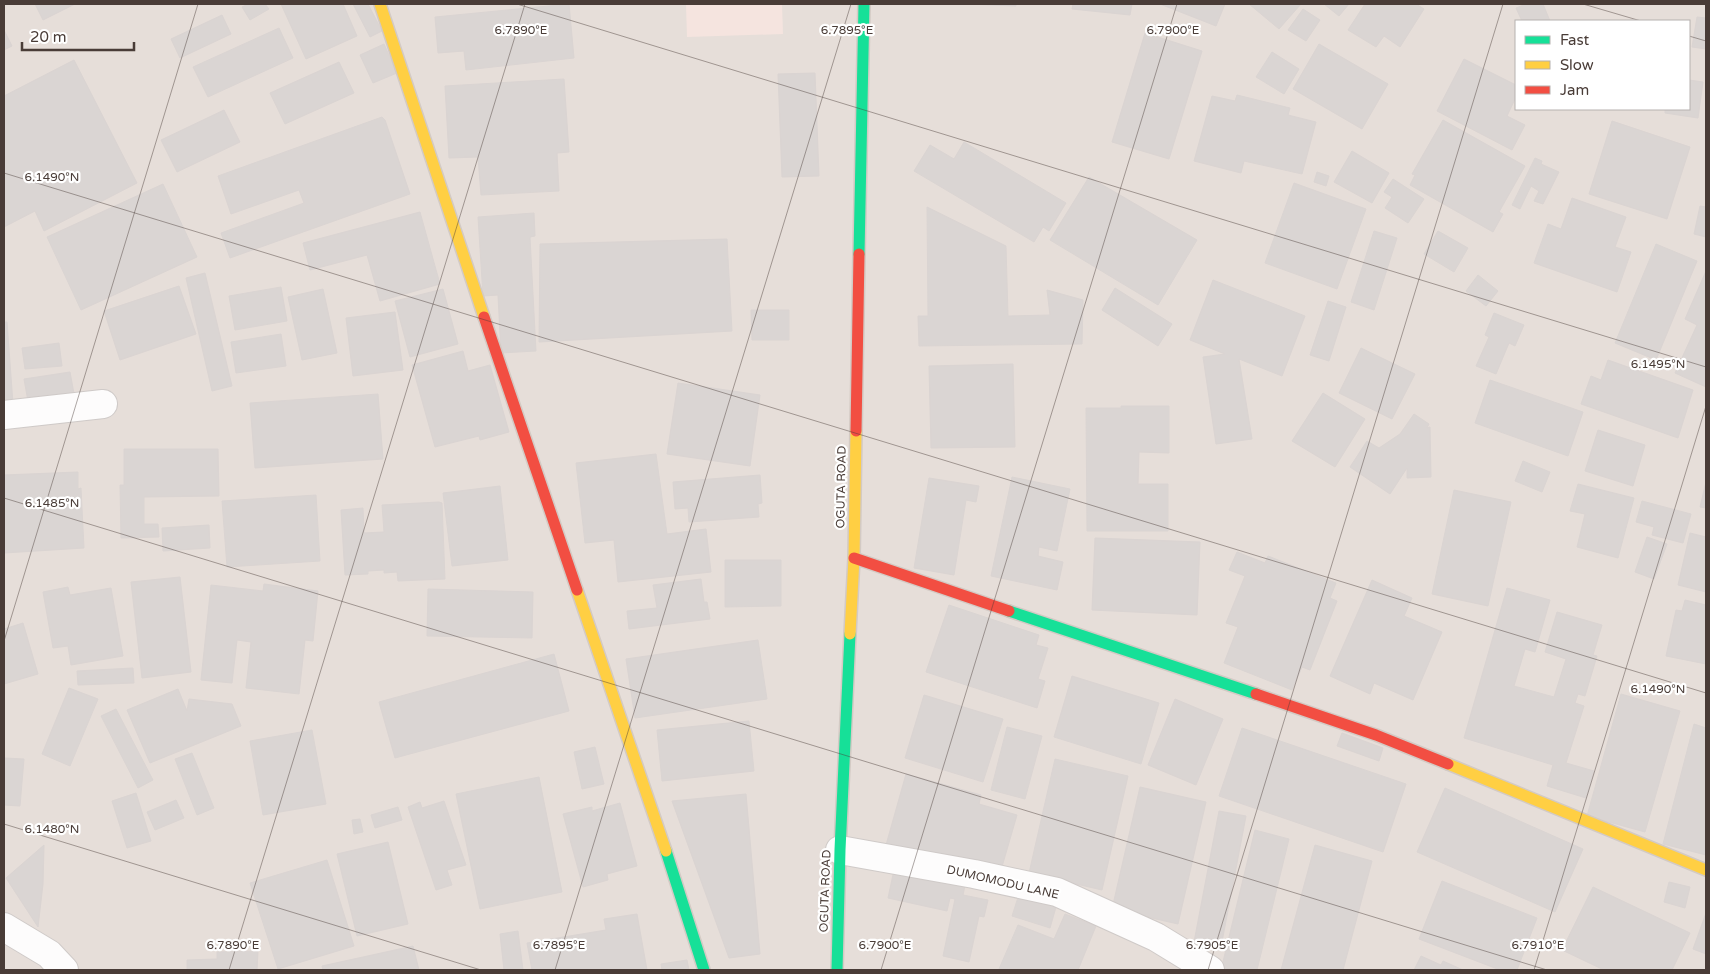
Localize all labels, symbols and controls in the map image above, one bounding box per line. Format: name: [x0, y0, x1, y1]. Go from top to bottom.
scale bar: [22, 20, 135, 52]
legend: [1515, 20, 1690, 110]
text: 6.7890°E: [495, 23, 548, 37]
text: 6.7895°E: [821, 23, 874, 37]
text: 6.7900°E: [1147, 23, 1200, 37]
text: 20 m: [30, 28, 67, 46]
text: Fast: [1560, 31, 1590, 49]
text: Slow: [1560, 56, 1594, 74]
text: Jam: [1560, 81, 1589, 99]
text: 6.1490°N: [25, 170, 79, 184]
text: 6.1495°N: [1631, 357, 1685, 371]
street label: OGUTA ROAD: [833, 446, 849, 528]
text: 6.1485°N: [25, 496, 79, 510]
text: 6.1490°N: [1631, 682, 1685, 696]
text: 6.1480°N: [25, 822, 79, 836]
street label: OGUTA ROAD: [817, 849, 833, 933]
street label: DUMOMODU LANE: [945, 862, 1061, 902]
text: 6.7890°E: [207, 938, 260, 952]
text: 6.7895°E: [533, 938, 586, 952]
text: 6.7900°E: [859, 938, 912, 952]
text: 6.7905°E: [1186, 938, 1239, 952]
text: 6.7910°E: [1512, 938, 1565, 952]

